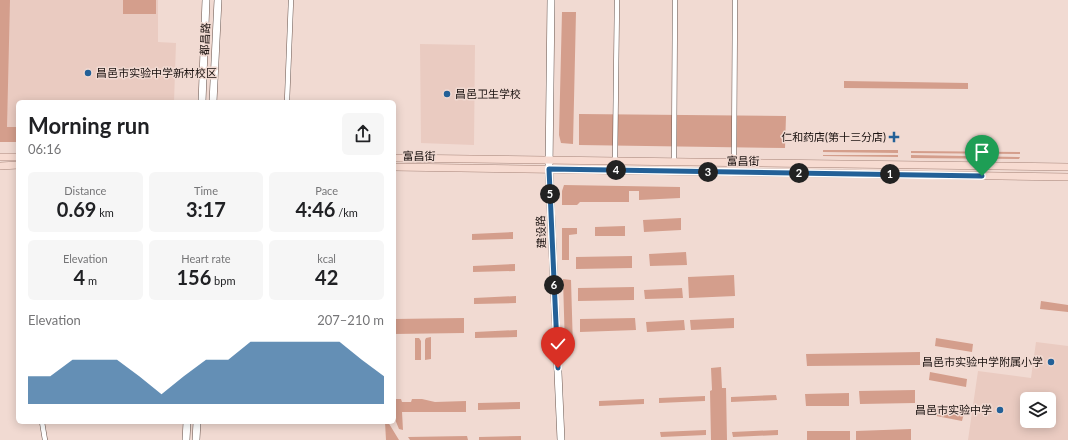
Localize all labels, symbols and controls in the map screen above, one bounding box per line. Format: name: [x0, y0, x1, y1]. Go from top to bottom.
street label: 都昌路: [197, 22, 212, 56]
place label: 昌邑市实验中学新村校区: [96, 66, 217, 79]
marker: 昌邑市实验中学新村校区: [83, 68, 93, 78]
place label: 昌邑卫生学校: [455, 87, 521, 100]
marker: 昌邑卫生学校: [442, 89, 452, 99]
text: Morning run: [28, 112, 150, 139]
button: share: [342, 113, 384, 155]
place label: 仁和药店(第十三分店): [781, 130, 886, 143]
marker: 仁和药店(第十三分店): [889, 132, 899, 142]
pin: [965, 135, 999, 176]
text: 06:16: [28, 141, 61, 157]
icon: arrive: [971, 141, 993, 163]
street label: 富昌街: [402, 149, 436, 162]
street label: 富昌街: [726, 154, 760, 167]
pin: 4: [606, 160, 626, 180]
pin: 3: [698, 162, 718, 182]
text: 4: [613, 163, 619, 176]
pin: 2: [789, 163, 809, 183]
pin: 1: [880, 164, 900, 184]
text: 3: [705, 165, 711, 178]
text: 2: [796, 166, 802, 179]
text: 1: [887, 167, 893, 180]
text: Distance: [64, 184, 106, 197]
text: Time: [194, 184, 218, 197]
text: Pace: [315, 184, 338, 197]
pin: 5: [540, 184, 560, 204]
text: 5: [547, 187, 553, 200]
text: 0.69: [57, 197, 96, 221]
text: 3:17: [186, 197, 226, 221]
text: 4:46: [295, 197, 335, 221]
text: km: [96, 206, 114, 219]
text: /km: [335, 206, 358, 219]
street label: 建设路: [533, 215, 548, 249]
text: Elevation: [63, 252, 108, 265]
text: Heart rate: [181, 252, 231, 265]
text: kcal: [317, 252, 336, 265]
text: 4: [74, 265, 85, 289]
text: 156: [176, 265, 211, 289]
text: 42: [315, 265, 338, 289]
text: m: [85, 274, 97, 287]
text: bpm: [211, 274, 236, 287]
pin: 6: [544, 275, 564, 295]
text: 6: [551, 278, 557, 291]
text: Elevation: [28, 312, 81, 328]
text: 207–210 m: [317, 312, 384, 328]
pin: [541, 327, 575, 368]
icon: check: [547, 333, 569, 355]
place label: 昌邑市实验中学附属小学: [922, 355, 1043, 368]
marker: 昌邑市实验中学附属小学: [1046, 357, 1056, 367]
map controls: [1020, 392, 1056, 428]
button: layers: [1020, 392, 1056, 428]
place label: 昌邑市实验中学: [915, 403, 992, 416]
marker: 昌邑市实验中学: [995, 405, 1005, 415]

